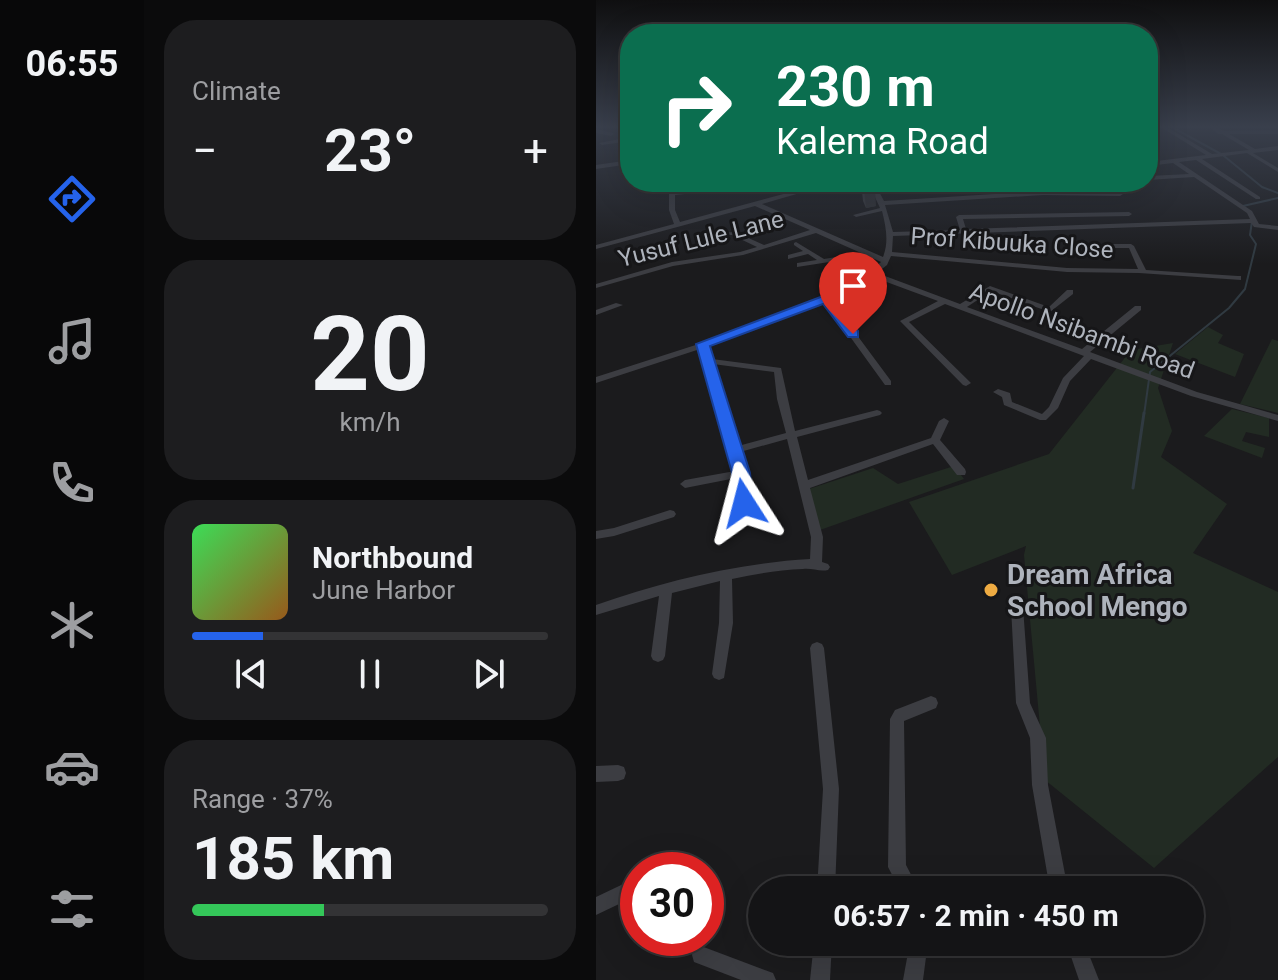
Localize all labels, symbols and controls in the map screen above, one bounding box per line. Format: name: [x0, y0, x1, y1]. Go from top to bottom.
text: 06:55: [26, 43, 118, 85]
text: 230 m: [776, 54, 935, 120]
icon: right: [644, 56, 748, 160]
text: Climate: [192, 76, 281, 106]
text: 23°: [324, 115, 416, 186]
text: Kalema Road: [776, 121, 989, 163]
text: −: [192, 125, 217, 177]
text: +: [523, 125, 548, 177]
icon: directions: [44, 171, 100, 227]
street label: Yusuf Lule Lane: [616, 205, 786, 273]
street label: Prof Kibuuka Close: [910, 222, 1114, 264]
pin: [819, 252, 887, 334]
icon: arrive: [831, 264, 875, 308]
street label: Apollo Nsibambi Road: [966, 277, 1198, 385]
text: 20: [310, 294, 430, 415]
icon: music: [44, 313, 100, 369]
text: km/h: [339, 407, 401, 437]
icon: phone: [44, 455, 100, 511]
position arrow: [702, 461, 786, 545]
text: Northbound: [312, 540, 473, 575]
place label: Dream Africa School Mengo: [1007, 558, 1188, 623]
text: June Harbor: [312, 575, 455, 605]
marker: Dream Africa School Mengo: [982, 581, 1000, 599]
icon: climate: [44, 597, 100, 653]
icon: previous: [229, 652, 273, 696]
icon: pause: [348, 652, 392, 696]
icon: next: [467, 652, 511, 696]
icon: car: [44, 739, 100, 795]
text: Range · 37%: [192, 784, 333, 814]
text: 185 km: [192, 823, 394, 894]
speed limit sign: 30: [620, 852, 724, 956]
icon: filters: [44, 881, 100, 937]
text: 06:57 · 2 min · 450 m: [833, 898, 1119, 933]

